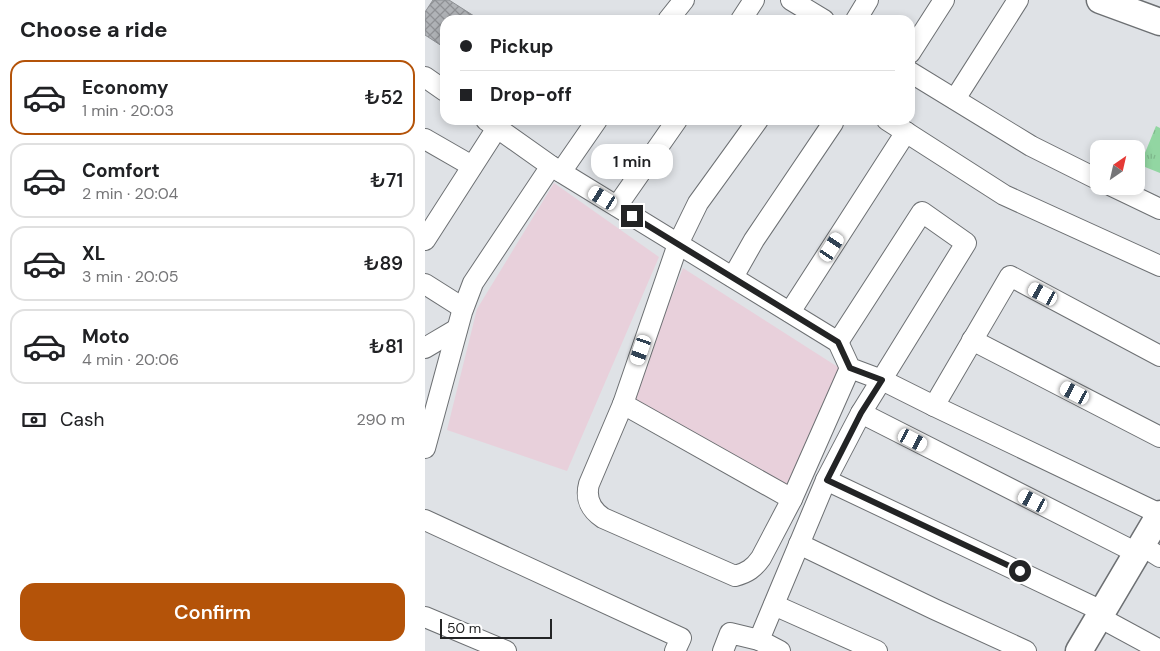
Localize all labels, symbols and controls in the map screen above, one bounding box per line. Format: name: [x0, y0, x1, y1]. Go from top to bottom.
text: Choose a ride: [20, 15, 168, 44]
text: Pickup: [490, 34, 554, 59]
icon: car: [22, 75, 67, 120]
text: Economy: [82, 75, 169, 100]
text: Drop-off: [490, 82, 572, 107]
text: ₺52: [365, 85, 403, 110]
text: 1 min · 20:03: [82, 100, 174, 121]
north arrow: [1090, 140, 1145, 195]
map controls: [1090, 140, 1145, 195]
callout: 1 min: [591, 144, 673, 178]
text: 1 min: [613, 151, 651, 172]
icon: car: [22, 158, 67, 203]
text: Comfort: [82, 158, 160, 183]
text: ₺71: [370, 168, 403, 193]
text: 2 min · 20:04: [82, 183, 178, 204]
car: [586, 184, 619, 212]
route end: [621, 205, 643, 227]
car: [817, 230, 846, 264]
icon: car: [22, 241, 67, 286]
text: XL: [82, 241, 105, 266]
text: ₺89: [364, 251, 403, 276]
text: 3 min · 20:05: [82, 266, 179, 287]
car: [1026, 280, 1059, 308]
icon: car: [22, 324, 67, 369]
text: Moto: [82, 324, 130, 349]
car: [629, 333, 652, 367]
text: ₺81: [369, 334, 403, 359]
text: 4 min · 20:06: [82, 349, 179, 370]
car: [1058, 380, 1091, 406]
icon: cash: [20, 406, 48, 434]
text: Cash: [60, 407, 104, 432]
text: 290 m: [356, 409, 405, 430]
car: [896, 427, 929, 453]
car: [1016, 488, 1049, 514]
route start: [1009, 560, 1031, 582]
button: Confirm: [20, 583, 405, 641]
scale bar: [440, 616, 553, 639]
text: 50 m: [447, 619, 481, 637]

